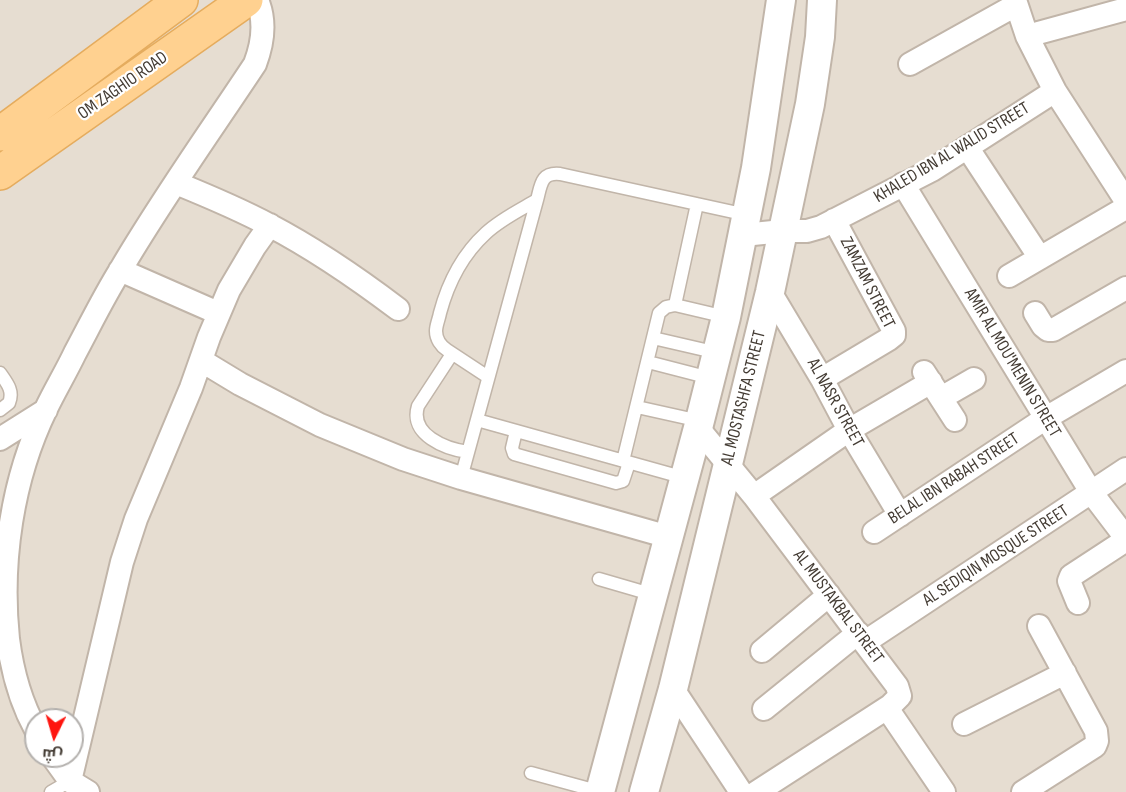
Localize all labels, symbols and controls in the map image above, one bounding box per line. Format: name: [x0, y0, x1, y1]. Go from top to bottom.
street label: OM ZAGHIO ROAD: [74, 47, 172, 125]
street label: KHALED IBN AL WALID STREET: [870, 98, 1034, 208]
street label: ZAMZAM STREET: [835, 234, 899, 332]
street label: AMIR AL MOU'MENIN STREET: [959, 285, 1065, 441]
street label: AL MOSTASHFA STREET: [717, 328, 771, 468]
street label: AL NASR STREET: [802, 355, 868, 451]
street label: BELAL IBN RABAH STREET: [884, 429, 1024, 529]
street label: AL SEDIQIN MOSQUE STREET: [919, 501, 1073, 611]
street label: AL MUSTAKBAL STREET: [788, 546, 888, 668]
north arrow: [24, 708, 84, 768]
text: ش: [42, 744, 64, 765]

